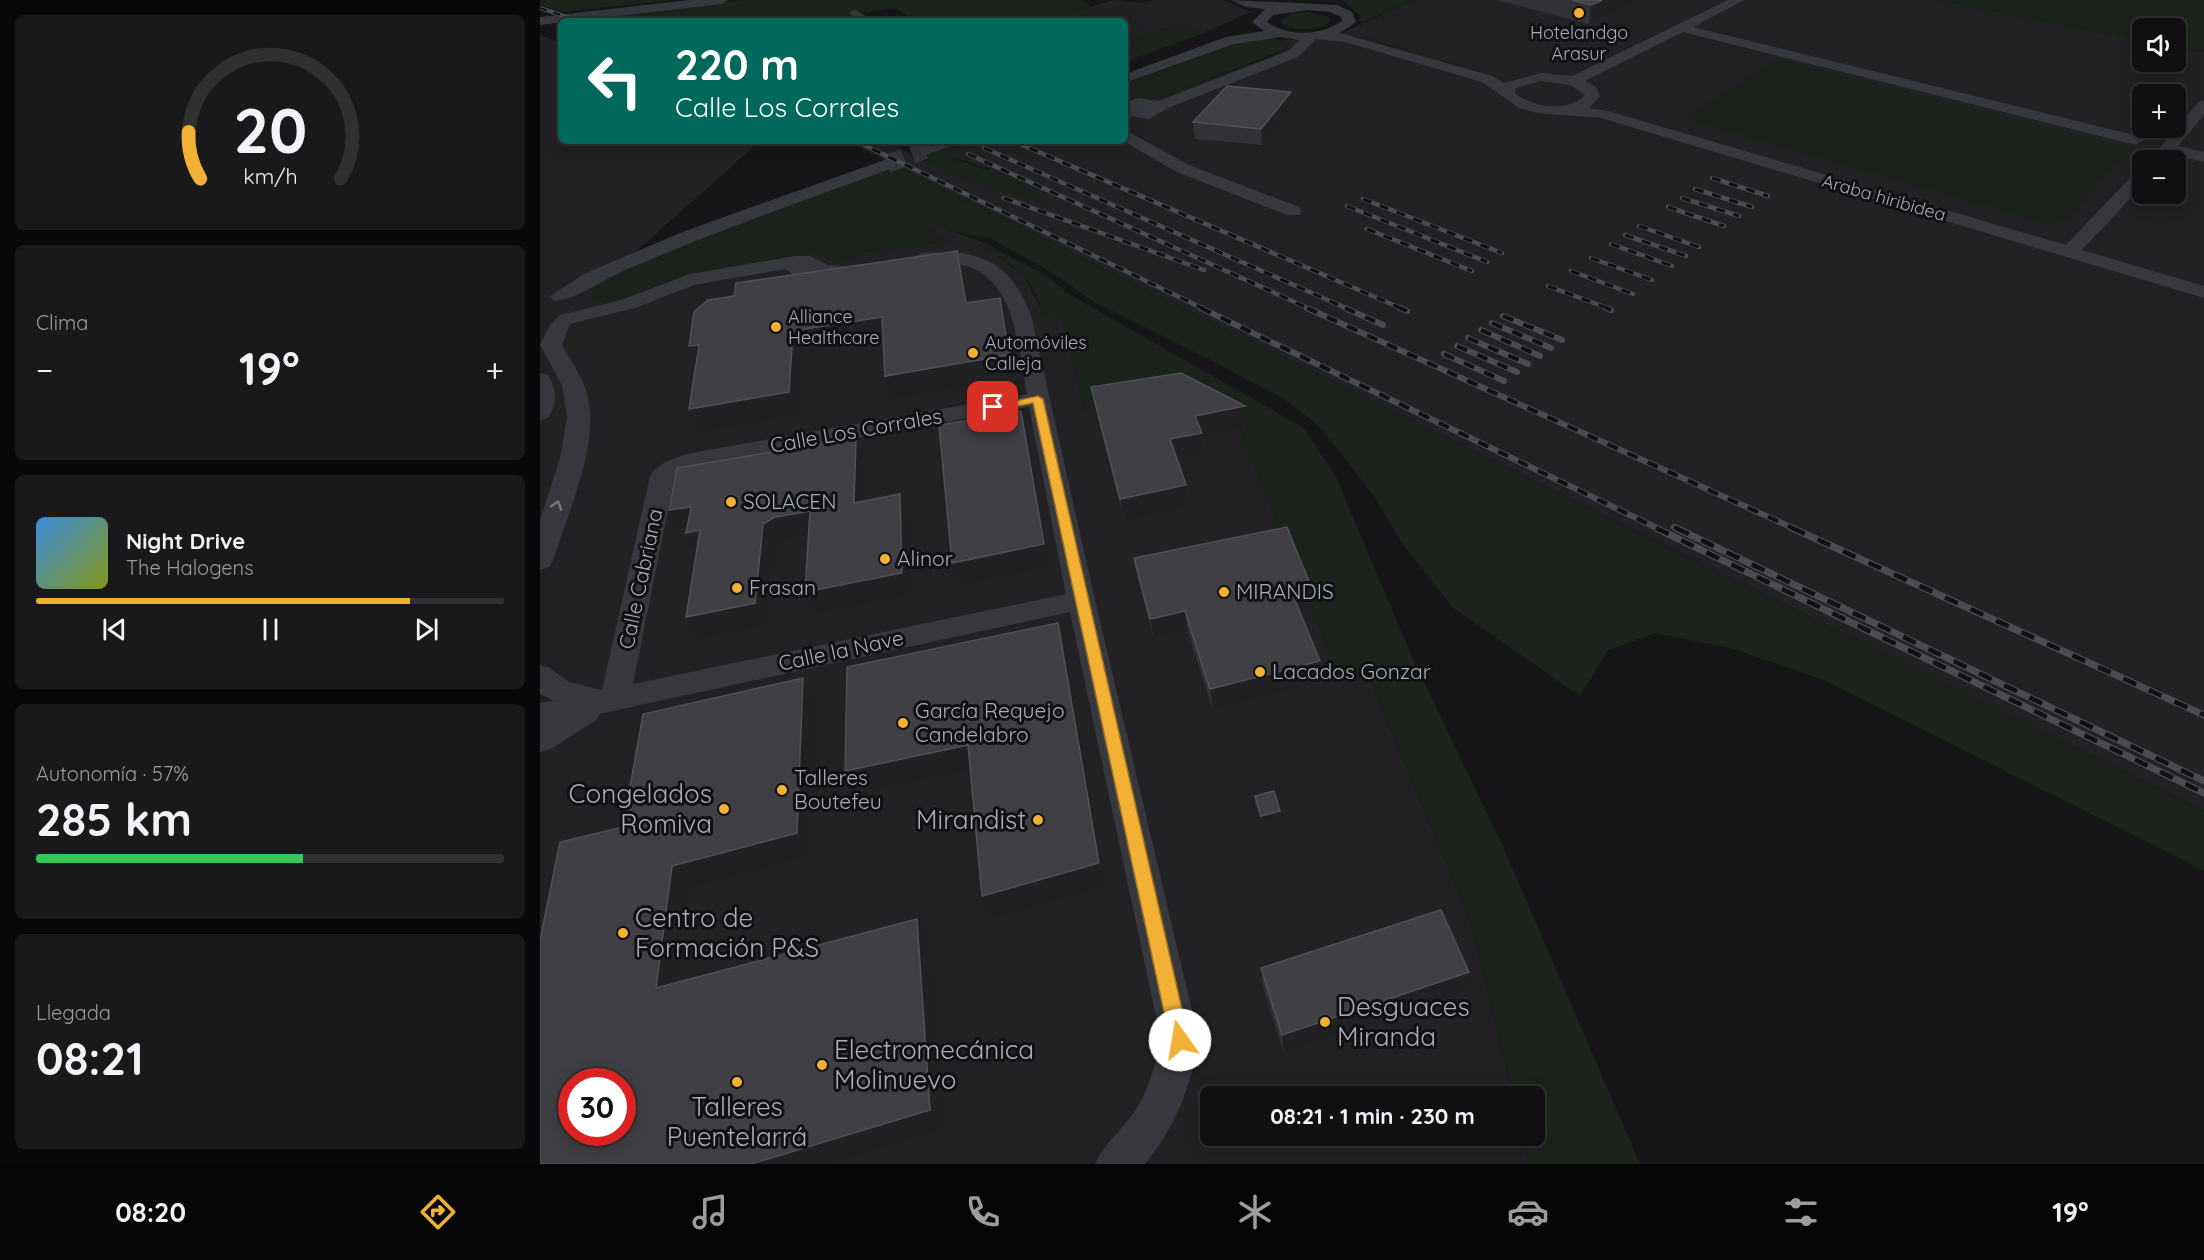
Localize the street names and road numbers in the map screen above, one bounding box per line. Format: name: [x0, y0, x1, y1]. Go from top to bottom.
street label: Araba hiribidea: [1820, 169, 1949, 226]
street label: Calle Los Corrales: [768, 402, 944, 458]
street label: Calle Cabriana: [612, 506, 668, 651]
street label: Calle la Nave: [776, 624, 906, 676]

